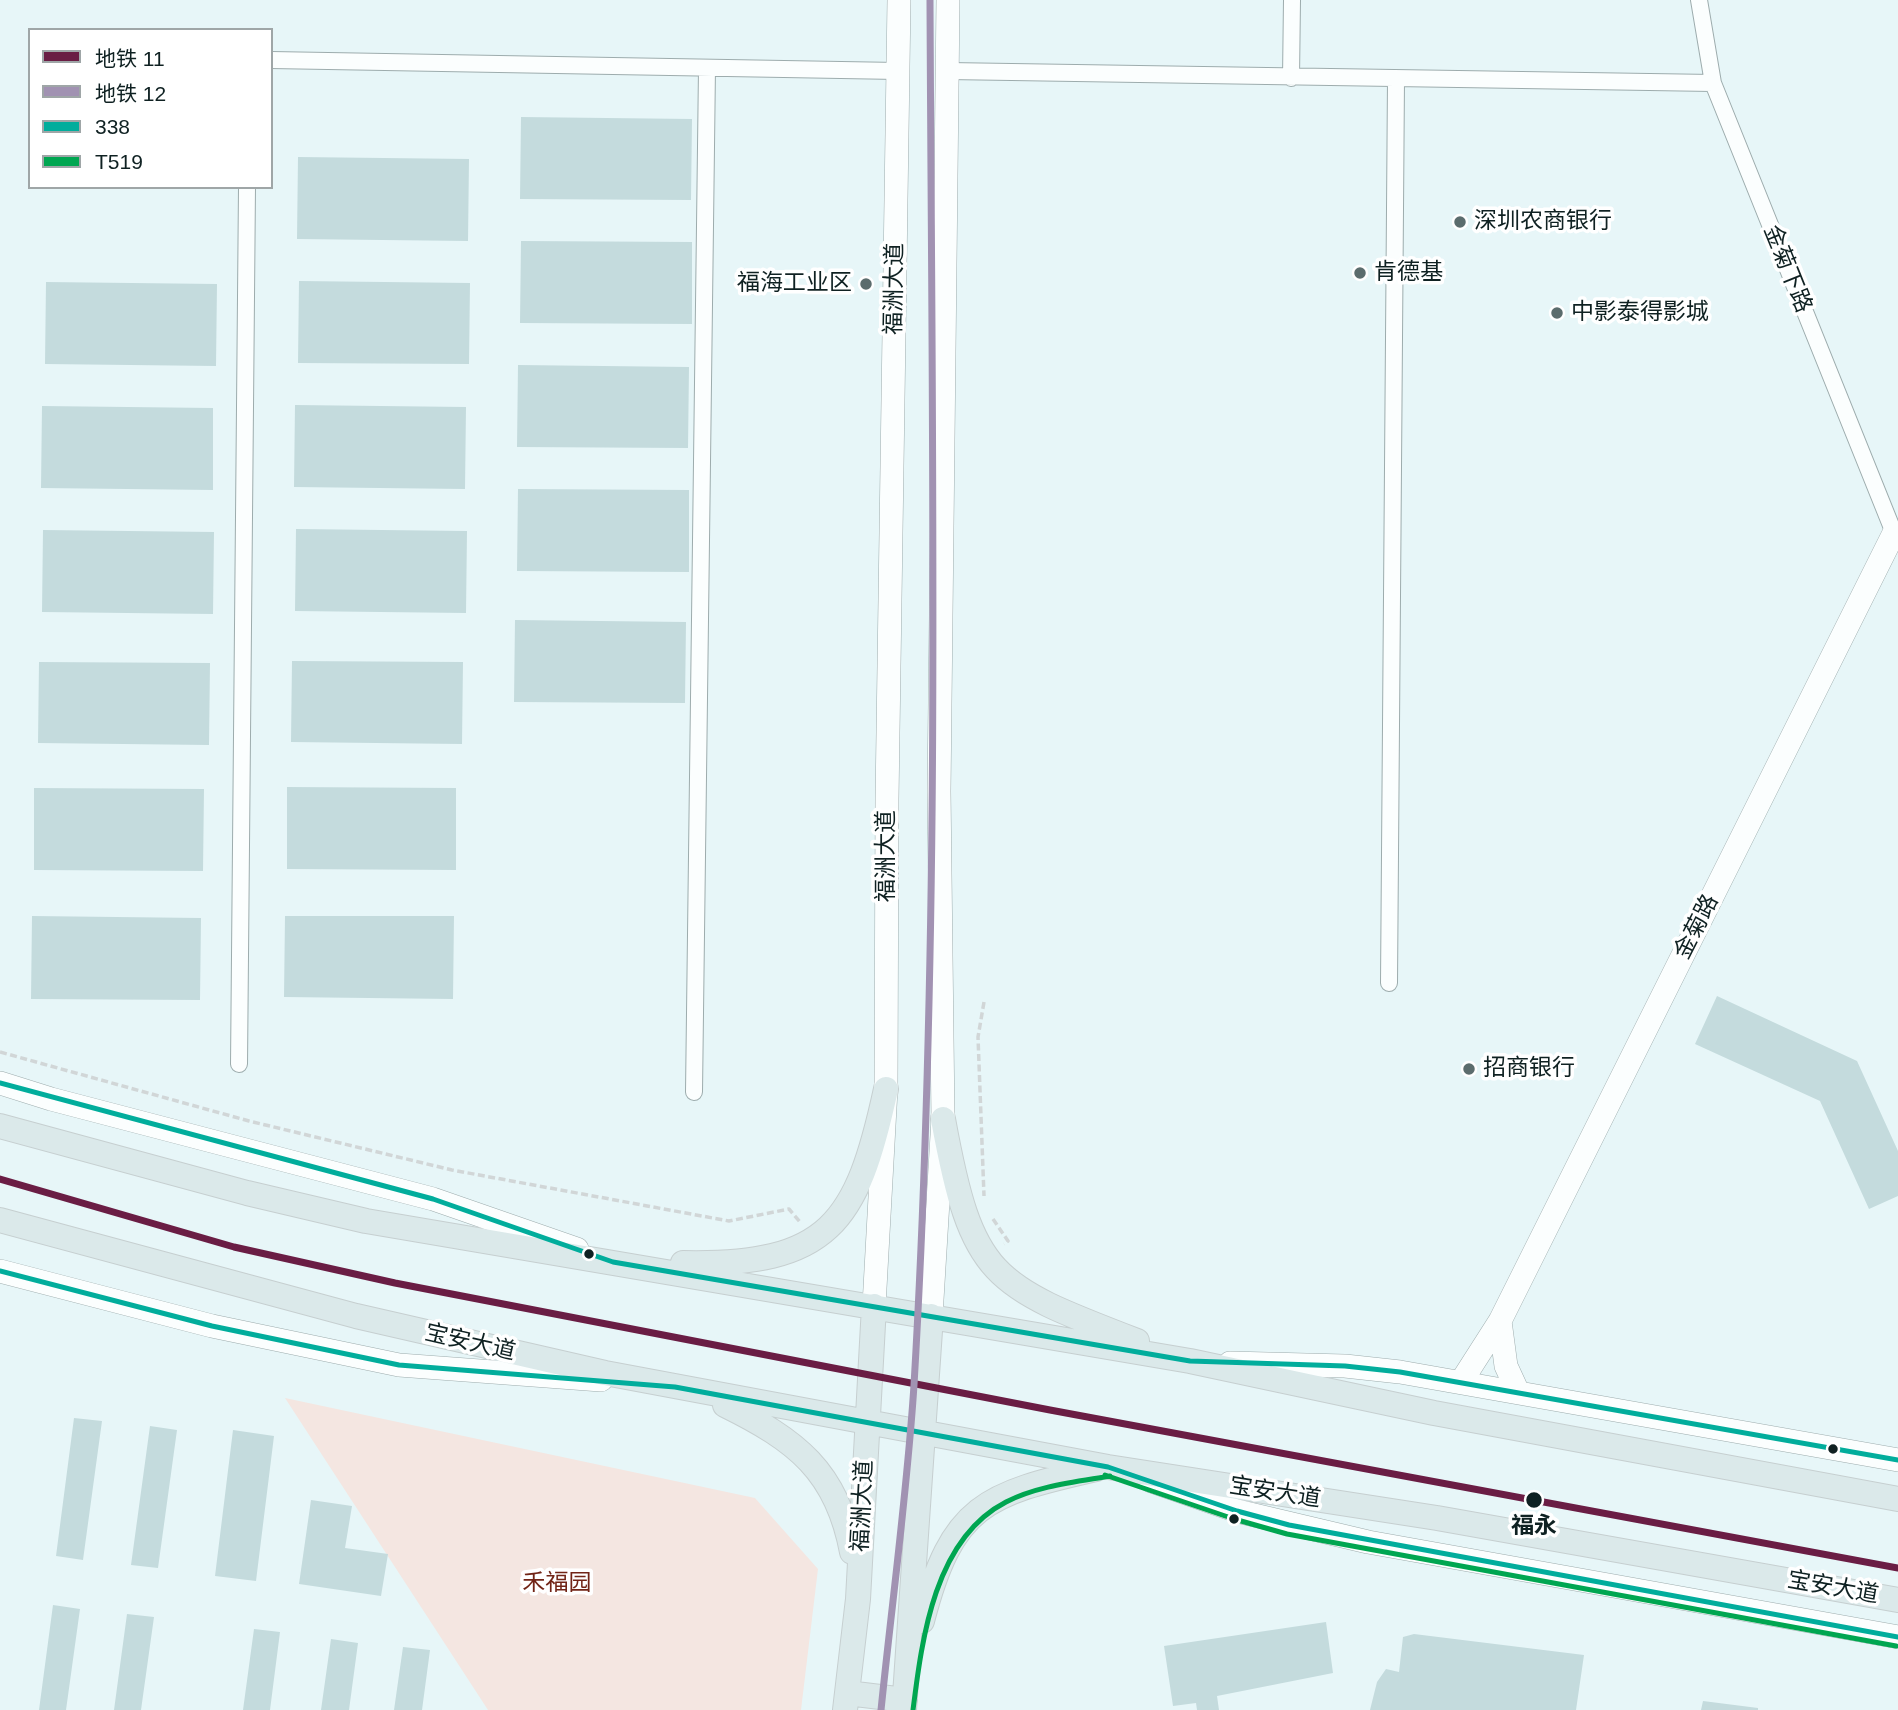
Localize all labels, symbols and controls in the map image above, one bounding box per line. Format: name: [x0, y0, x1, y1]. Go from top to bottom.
legend: [28, 28, 273, 189]
text: 地铁 11: [95, 47, 165, 70]
text: 地铁 12: [95, 82, 166, 105]
text: 338: [95, 115, 130, 138]
text: T519: [95, 150, 143, 173]
place label: 深圳农商银行: [1474, 208, 1612, 236]
marker: 深圳农商银行: [1452, 214, 1468, 230]
street label: 金菊下路: [1757, 221, 1817, 317]
street label: 福洲大道: [880, 243, 910, 335]
place label: 肯德基: [1374, 259, 1443, 287]
marker: 肯德基: [1352, 265, 1368, 281]
place label: 福海工业区: [737, 270, 852, 298]
marker: 福海工业区: [858, 276, 874, 292]
place label: 中影泰得影城: [1571, 299, 1709, 327]
marker: 中影泰得影城: [1549, 305, 1565, 321]
street label: 福洲大道: [873, 810, 901, 902]
street label: 金菊路: [1669, 890, 1725, 964]
place label: 招商银行: [1483, 1055, 1575, 1083]
marker: 招商银行: [1461, 1061, 1477, 1077]
unlabelled marker: [582, 1247, 596, 1261]
street label: 宝安大道: [422, 1319, 518, 1367]
unlabelled marker: [1826, 1442, 1840, 1456]
street label: 福洲大道: [847, 1459, 879, 1553]
street label: 宝安大道: [1227, 1472, 1323, 1514]
marker: 福永: [1524, 1490, 1544, 1510]
unlabelled marker: [1227, 1512, 1241, 1526]
place label: 福永: [1511, 1513, 1557, 1541]
street label: 宝安大道: [1785, 1566, 1881, 1610]
park label: 禾福园: [523, 1570, 591, 1598]

